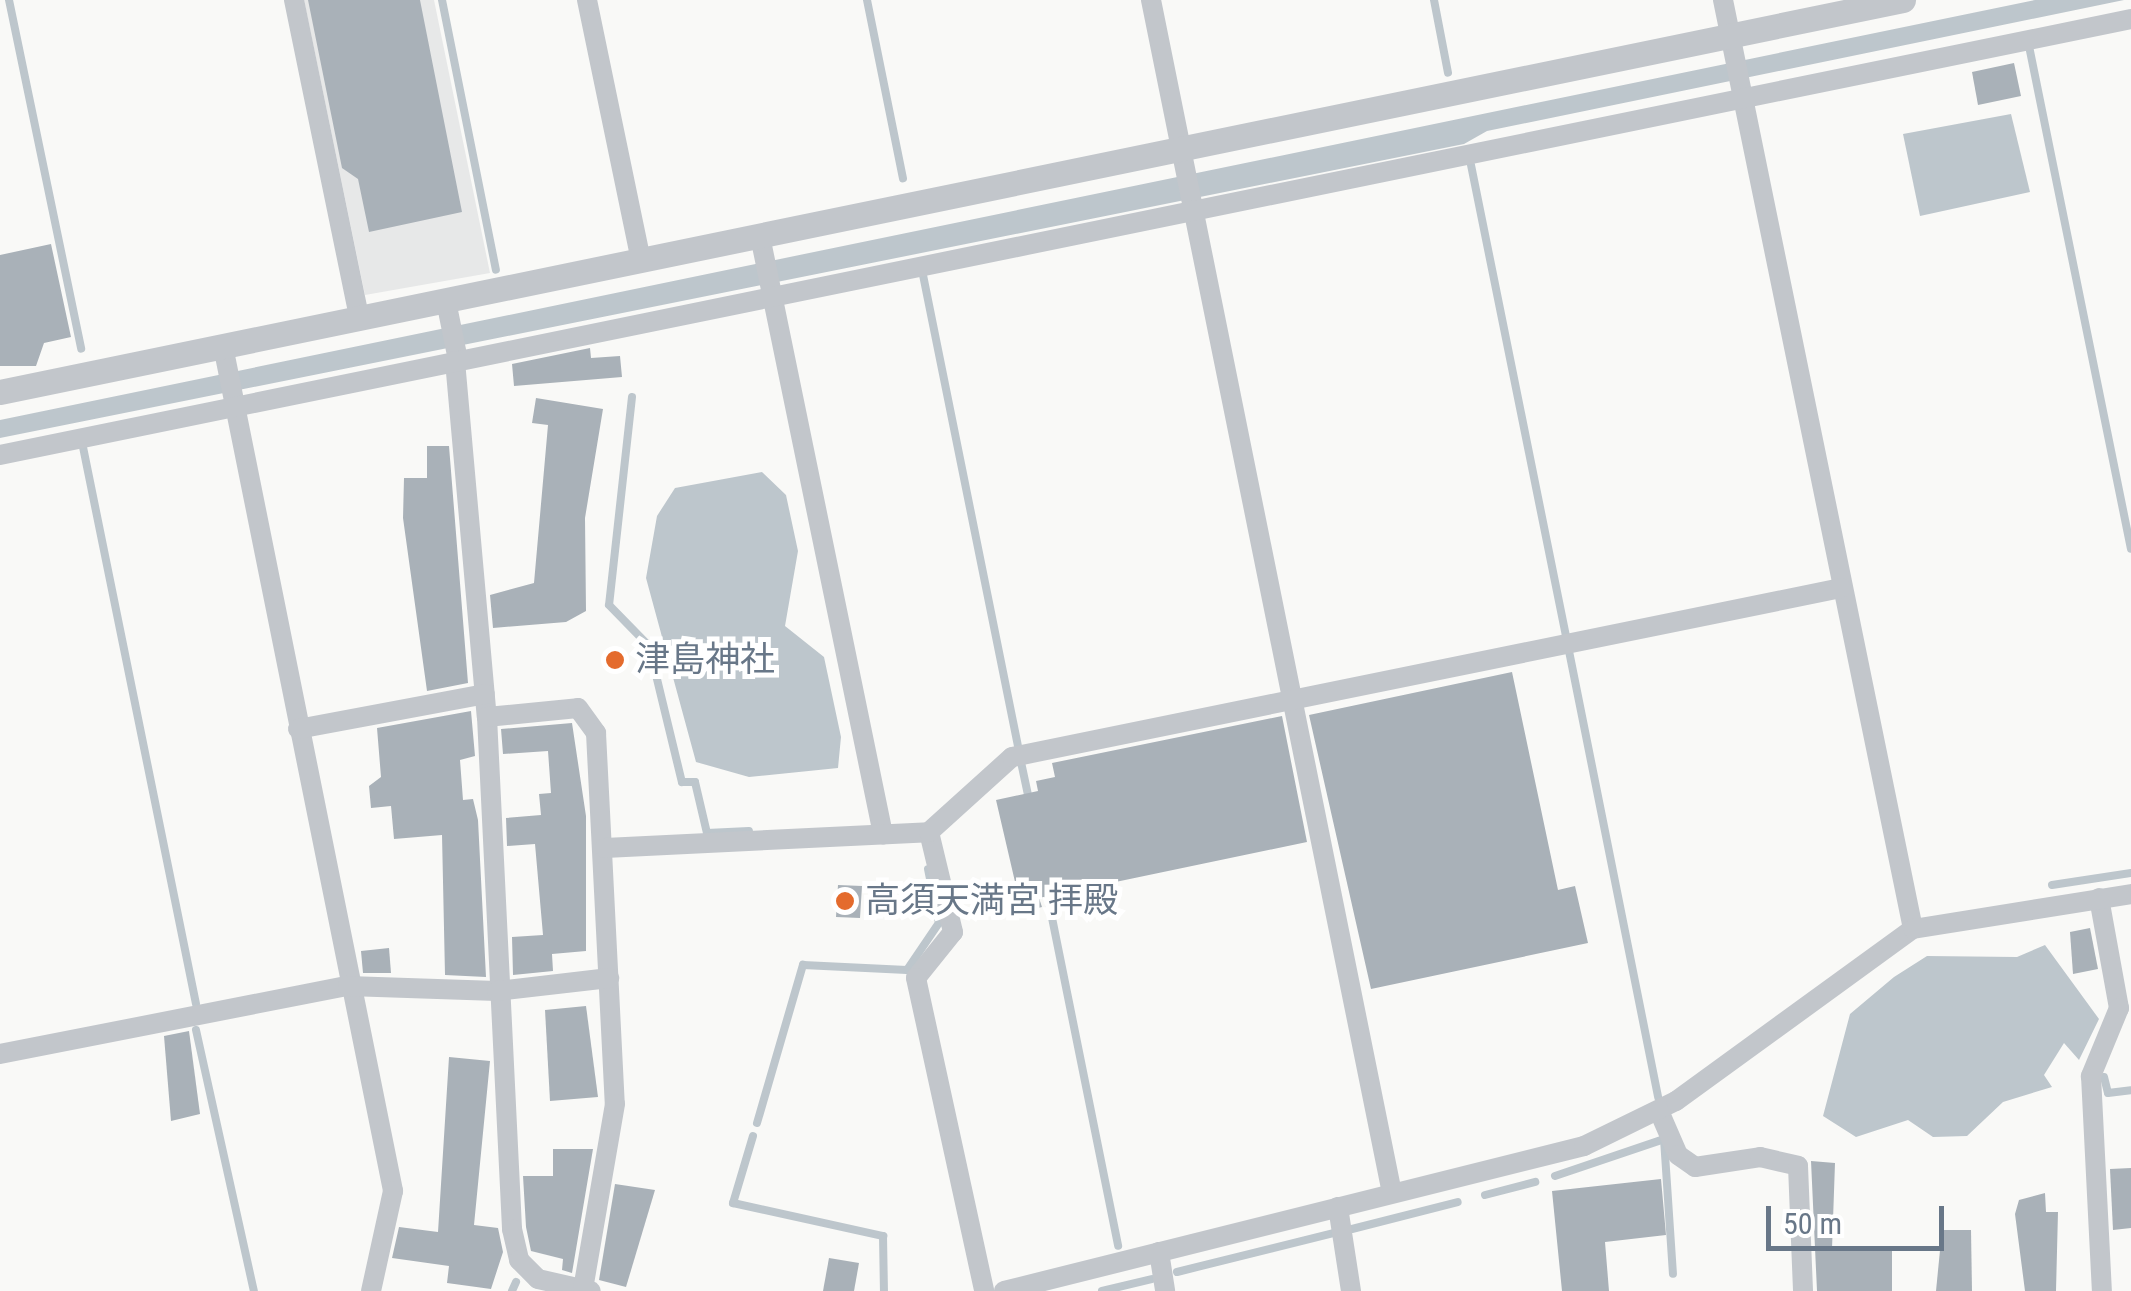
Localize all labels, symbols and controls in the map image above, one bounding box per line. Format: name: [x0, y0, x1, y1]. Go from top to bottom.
place label: 津島神社: [635, 639, 775, 681]
marker: 津島神社: [604, 649, 626, 671]
place label: 高須天満宮 拝殿: [865, 880, 1118, 922]
marker: 高須天満宮 拝殿: [834, 890, 856, 912]
scale bar: [1771, 1186, 1948, 1248]
text: 50 m: [1783, 1206, 1842, 1241]

